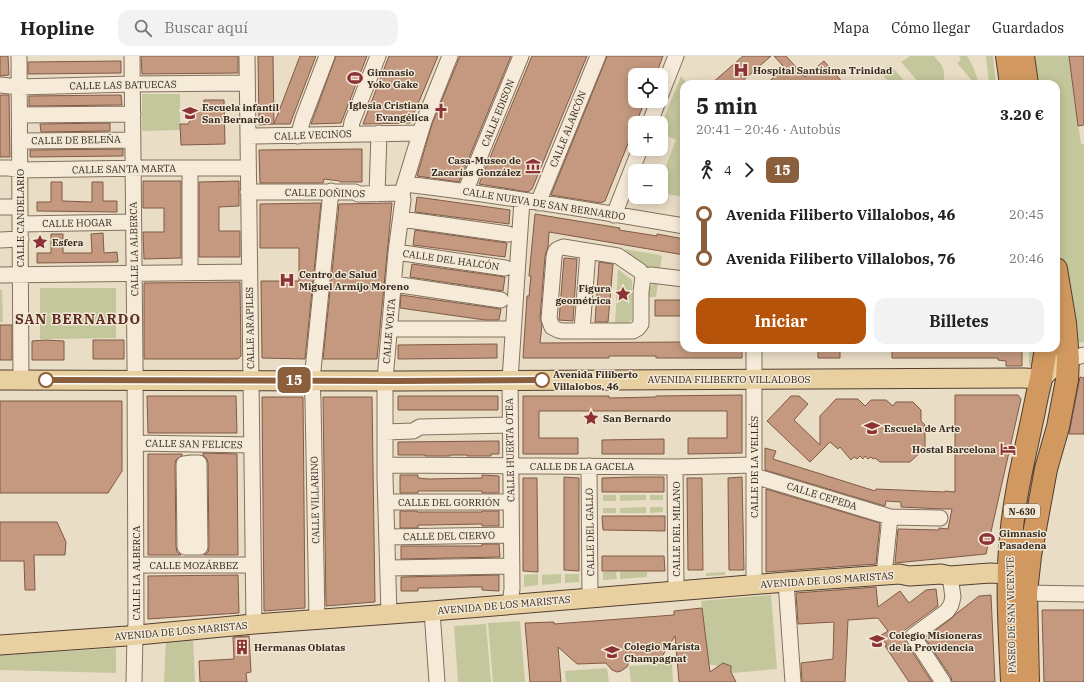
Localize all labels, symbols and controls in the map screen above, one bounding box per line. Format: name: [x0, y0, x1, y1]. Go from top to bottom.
search box: [118, 10, 398, 46]
text: Hopline: [20, 16, 94, 40]
icon: search: [132, 17, 154, 39]
text: Buscar aquí: [164, 18, 248, 37]
text: Mapa: [833, 19, 869, 37]
text: Cómo llegar: [891, 19, 970, 37]
text: Guardados: [992, 19, 1064, 37]
hospital icon: Hospital Santísima Trinidad: [732, 61, 750, 79]
place label: Hospital Santísima Trinidad: [753, 64, 893, 77]
place label: Gimnasio Yoko Gake: [367, 66, 419, 91]
map controls: [628, 68, 668, 204]
button: locate: [628, 68, 668, 108]
sports icon: Gimnasio Yoko Gake: [346, 69, 364, 87]
street label: CALLE EDISON: [479, 77, 518, 149]
street label: CALLE LAS BATUECAS: [69, 78, 177, 92]
street label: CALLE ALARCÓN: [547, 89, 589, 169]
text: 5 min: [696, 91, 758, 120]
place label: Iglesia Cristiana Evangélica: [349, 99, 429, 124]
place label: Escuela infantil San Bernardo: [202, 101, 279, 126]
church icon: Iglesia Cristiana Evangélica: [432, 102, 450, 120]
school or university icon: Escuela infantil San Bernardo: [181, 104, 199, 122]
text: 3.20 €: [1000, 105, 1044, 124]
button: +: [628, 116, 668, 156]
text: 20:41 – 20:46 · Autobús: [696, 121, 841, 138]
street label: CALLE VECINOS: [274, 127, 352, 143]
street label: CALLE DE BELEÑA: [31, 133, 121, 147]
place label: Casa-Museo de Zacarías González: [431, 154, 521, 179]
museum icon: Casa-Museo de Zacarías González: [524, 157, 542, 175]
icon: walk: [696, 159, 718, 181]
icon: forward: [738, 159, 760, 181]
text: 15: [774, 161, 791, 179]
street label: CALLE SANTA MARTA: [72, 162, 176, 176]
text: 4: [724, 162, 732, 179]
button: −: [628, 164, 668, 204]
street label: CALLE CANDELARIO: [14, 169, 27, 267]
street label: CALLE NUEVA DE SAN BERNARDO: [462, 185, 626, 223]
street label: CALLE DOÑINOS: [285, 186, 365, 200]
street label: CALLE LA ALBERCA: [127, 201, 141, 296]
text: Avenida Filiberto Villalobos, 46: [726, 205, 955, 224]
text: 20:45: [1009, 206, 1044, 223]
street label: CALLE HOGAR: [42, 216, 112, 230]
place icon: Esfera: [31, 233, 49, 251]
place label: Esfera: [52, 236, 84, 249]
street label: CALLE DEL HALCÓN: [402, 247, 500, 273]
text: Avenida Filiberto Villalobos, 76: [726, 249, 955, 268]
text: 20:46: [1009, 250, 1044, 267]
place label: Centro de Salud Miguel Armijo Moreno: [299, 268, 409, 293]
hospital icon: Centro de Salud Miguel Armijo Moreno: [278, 271, 296, 289]
place label: Figura geométrica: [556, 282, 611, 307]
place icon: Figura geométrica: [614, 285, 632, 303]
street label: CALLE ARAPILES: [243, 287, 257, 369]
street label: CALLE VOLTA: [380, 298, 398, 364]
button: Iniciar: [696, 298, 866, 344]
button: Billetes: [874, 298, 1044, 344]
district label: SAN BERNARDO: [15, 310, 141, 328]
line badge: 15: [276, 367, 312, 393]
place label: Avenida Filiberto Villalobos, 46: [553, 368, 638, 393]
text: 15: [286, 371, 302, 389]
unlabelled marker: [38, 372, 54, 388]
marker: Avenida Filiberto Villalobos, 46: [534, 372, 550, 388]
street label: AVENIDA FILIBERTO VILLALOBOS: [648, 373, 811, 386]
street label: CALLE HUERTA OTEA: [503, 398, 517, 502]
place icon: San Bernardo: [582, 409, 600, 427]
place label: San Bernardo: [603, 412, 671, 425]
street label: CALLE DE LA VELLÉS: [748, 416, 761, 518]
school or university icon: Escuela de Arte: [863, 419, 881, 437]
place label: Escuela de Arte: [884, 422, 961, 435]
street label: CALLE SAN FELICES: [145, 437, 243, 451]
hotel icon: Hostal Barcelona: [999, 440, 1017, 458]
place label: Hostal Barcelona: [912, 443, 996, 456]
street label: CALLE VILLARINO: [308, 456, 322, 544]
street label: CALLE DE LA GACELA: [530, 460, 634, 473]
street label: CALLE CEPEDA: [785, 479, 859, 513]
street label: CALLE DEL MILANO: [670, 481, 683, 577]
street label: CALLE DEL GALLO: [583, 488, 597, 576]
street label: CALLE DEL GORRIÓN: [398, 496, 500, 509]
road number: N-630: [1004, 504, 1040, 518]
street label: CALLE LA ALBERCA: [130, 525, 143, 620]
place label: Gimnasio Pasadena: [999, 527, 1047, 552]
street label: CALLE DEL CIERVO: [403, 529, 495, 543]
sports icon: Gimnasio Pasadena: [978, 530, 996, 548]
street label: PASEO DE SAN VICENTE: [1003, 557, 1019, 673]
street label: CALLE MOZÁRBEZ: [150, 559, 238, 572]
street label: AVENIDA DE LOS MARISTAS: [760, 569, 894, 591]
street label: AVENIDA DE LOS MARISTAS: [437, 593, 571, 617]
street label: AVENIDA DE LOS MARISTAS: [114, 619, 248, 643]
place label: Colegio Misioneras de la Providencia: [889, 629, 982, 654]
school or university icon: Colegio Misioneras de la Providencia: [868, 632, 886, 650]
building icon: Hermanas Oblatas: [233, 638, 251, 656]
place label: Colegio Marista Champagnat: [624, 640, 700, 665]
place label: Hermanas Oblatas: [254, 641, 345, 654]
school or university icon: Colegio Marista Champagnat: [603, 643, 621, 661]

